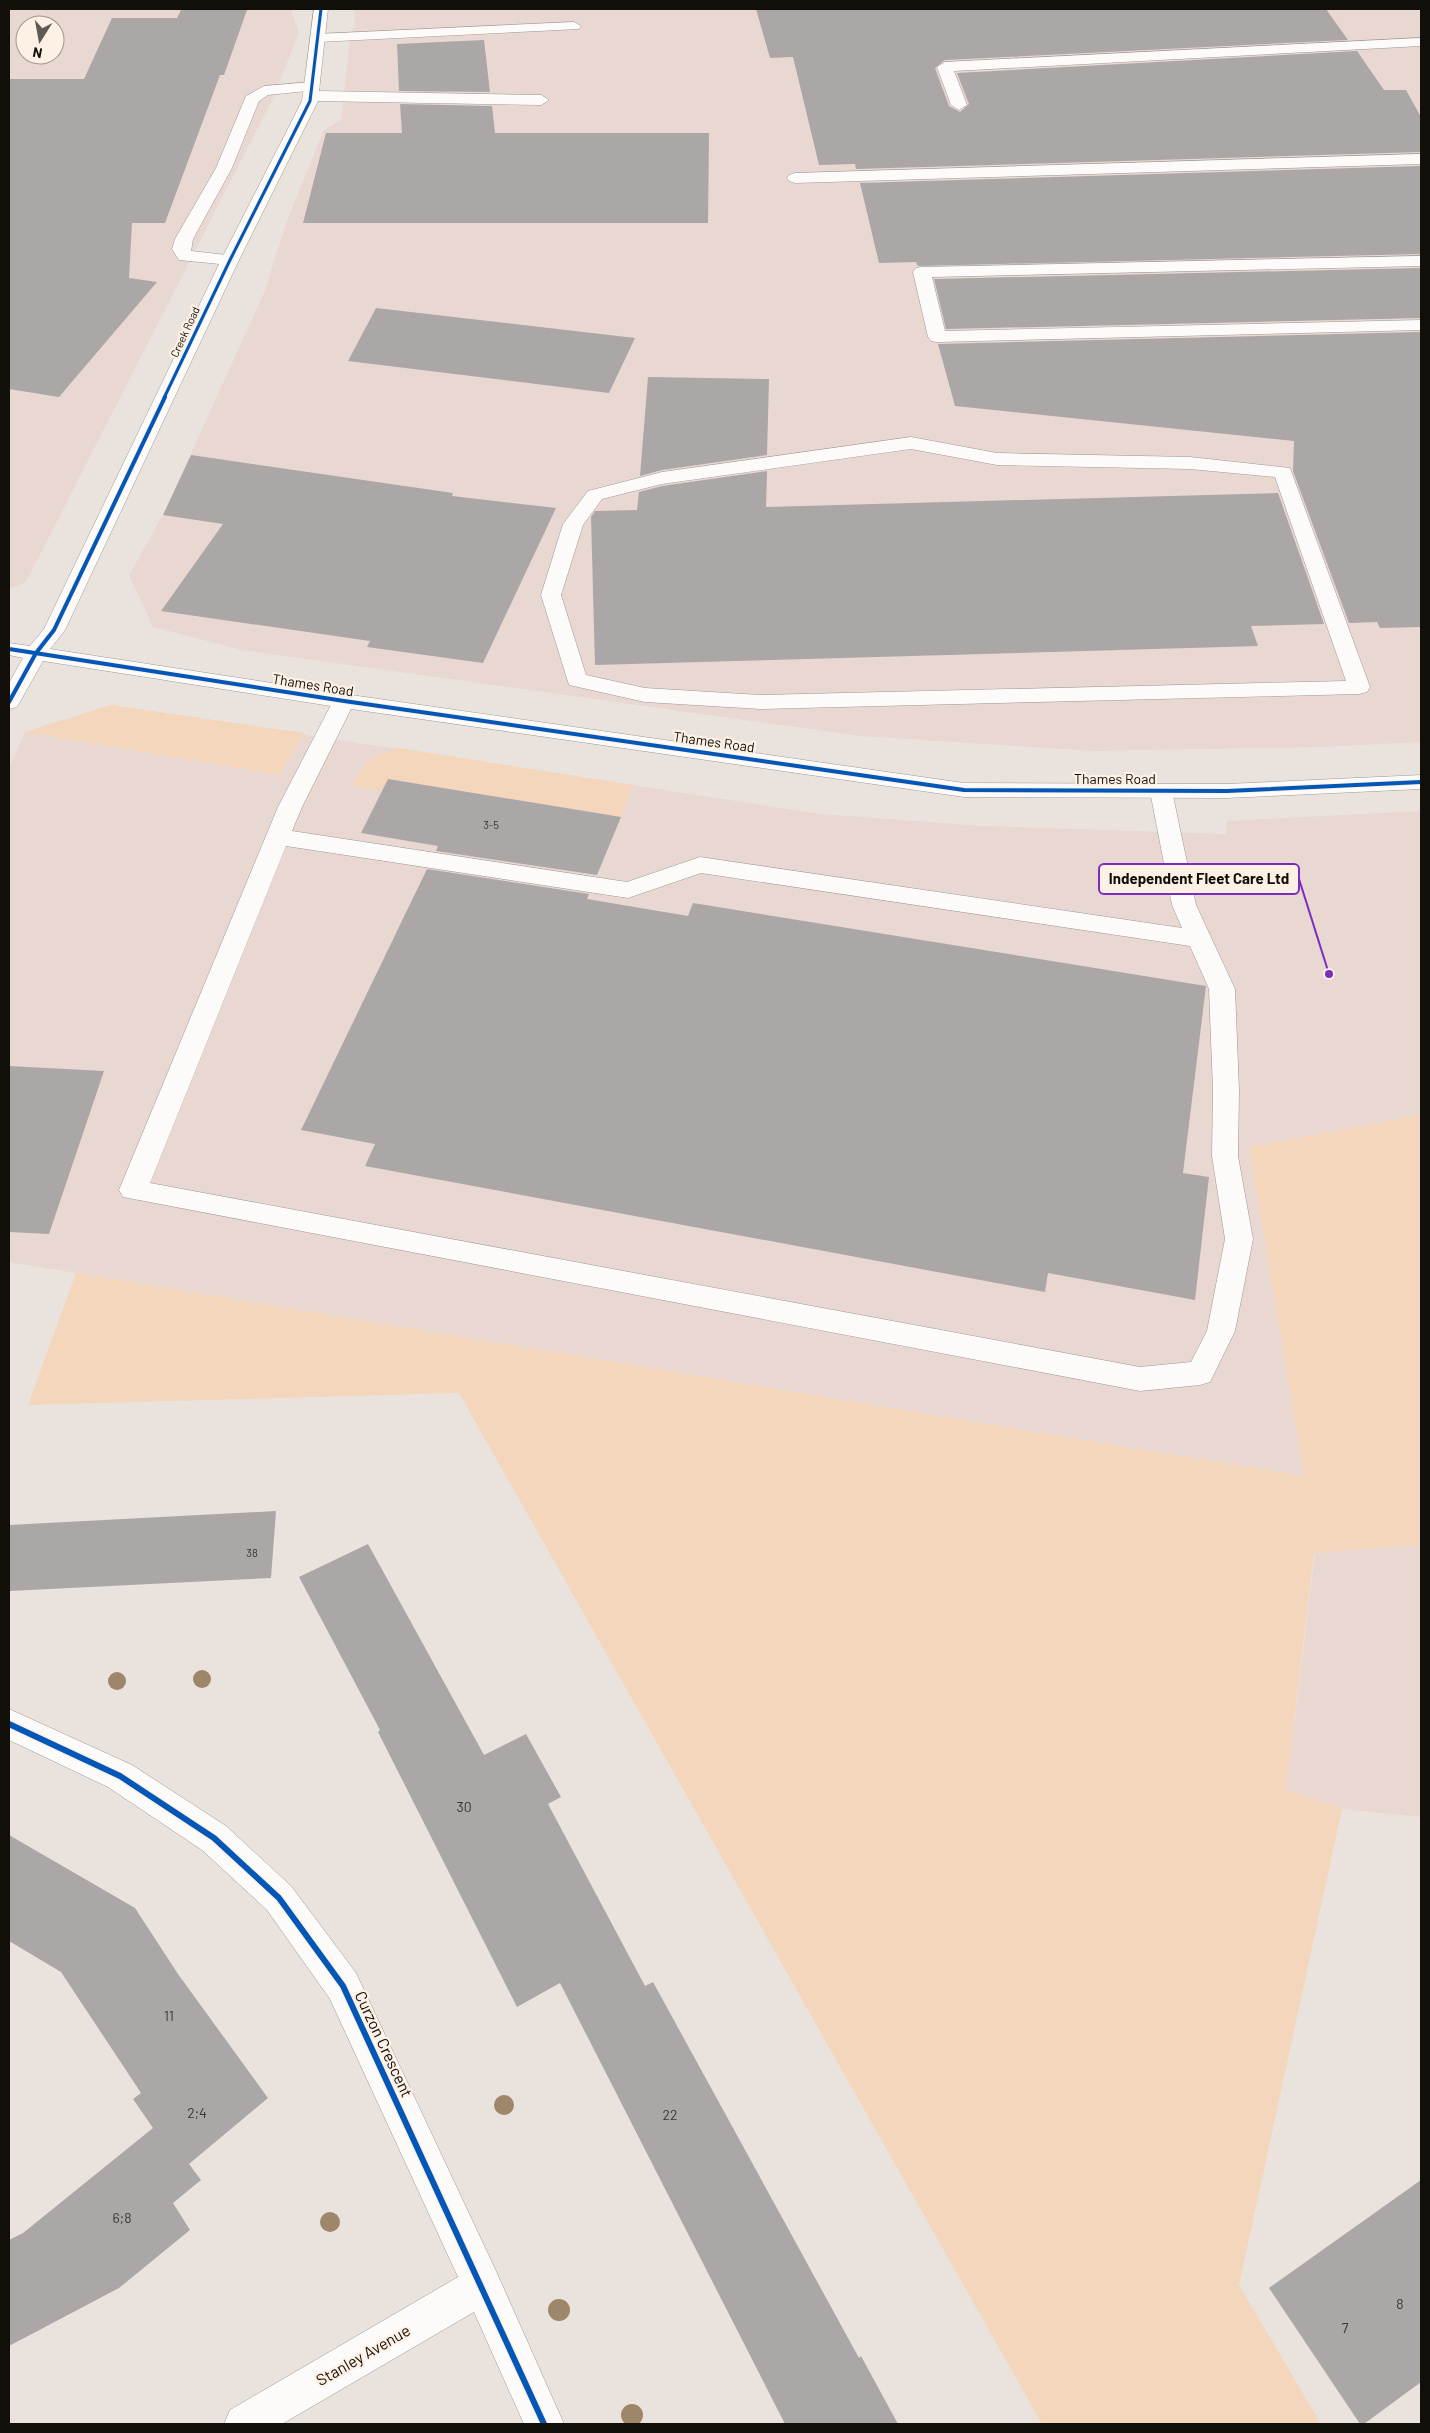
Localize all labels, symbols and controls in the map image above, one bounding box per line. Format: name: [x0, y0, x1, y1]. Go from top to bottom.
north arrow: [15, 15, 65, 65]
text: N: [31, 44, 44, 62]
street label: Creek Road: [167, 304, 202, 359]
street label: Thames Road: [271, 670, 355, 699]
street label: Thames Road: [672, 727, 756, 756]
street label: Thames Road: [1074, 770, 1156, 787]
house number: 3-5: [483, 818, 499, 831]
callout: Independent Fleet Care Ltd: [1099, 864, 1299, 894]
text: Independent Fleet Care Ltd: [1109, 869, 1289, 887]
house number: 38: [246, 1546, 258, 1559]
house number: 30: [456, 1798, 472, 1815]
street label: Curzon Crescent: [352, 1988, 417, 2100]
house number: 11: [164, 2007, 174, 2024]
house number: 2;4: [187, 2104, 207, 2121]
house number: 22: [662, 2106, 678, 2123]
house number: 6;8: [113, 2209, 131, 2226]
house number: 8: [1396, 2295, 1404, 2312]
house number: 7: [1342, 2319, 1349, 2336]
street label: Stanley Avenue: [312, 2320, 413, 2389]

